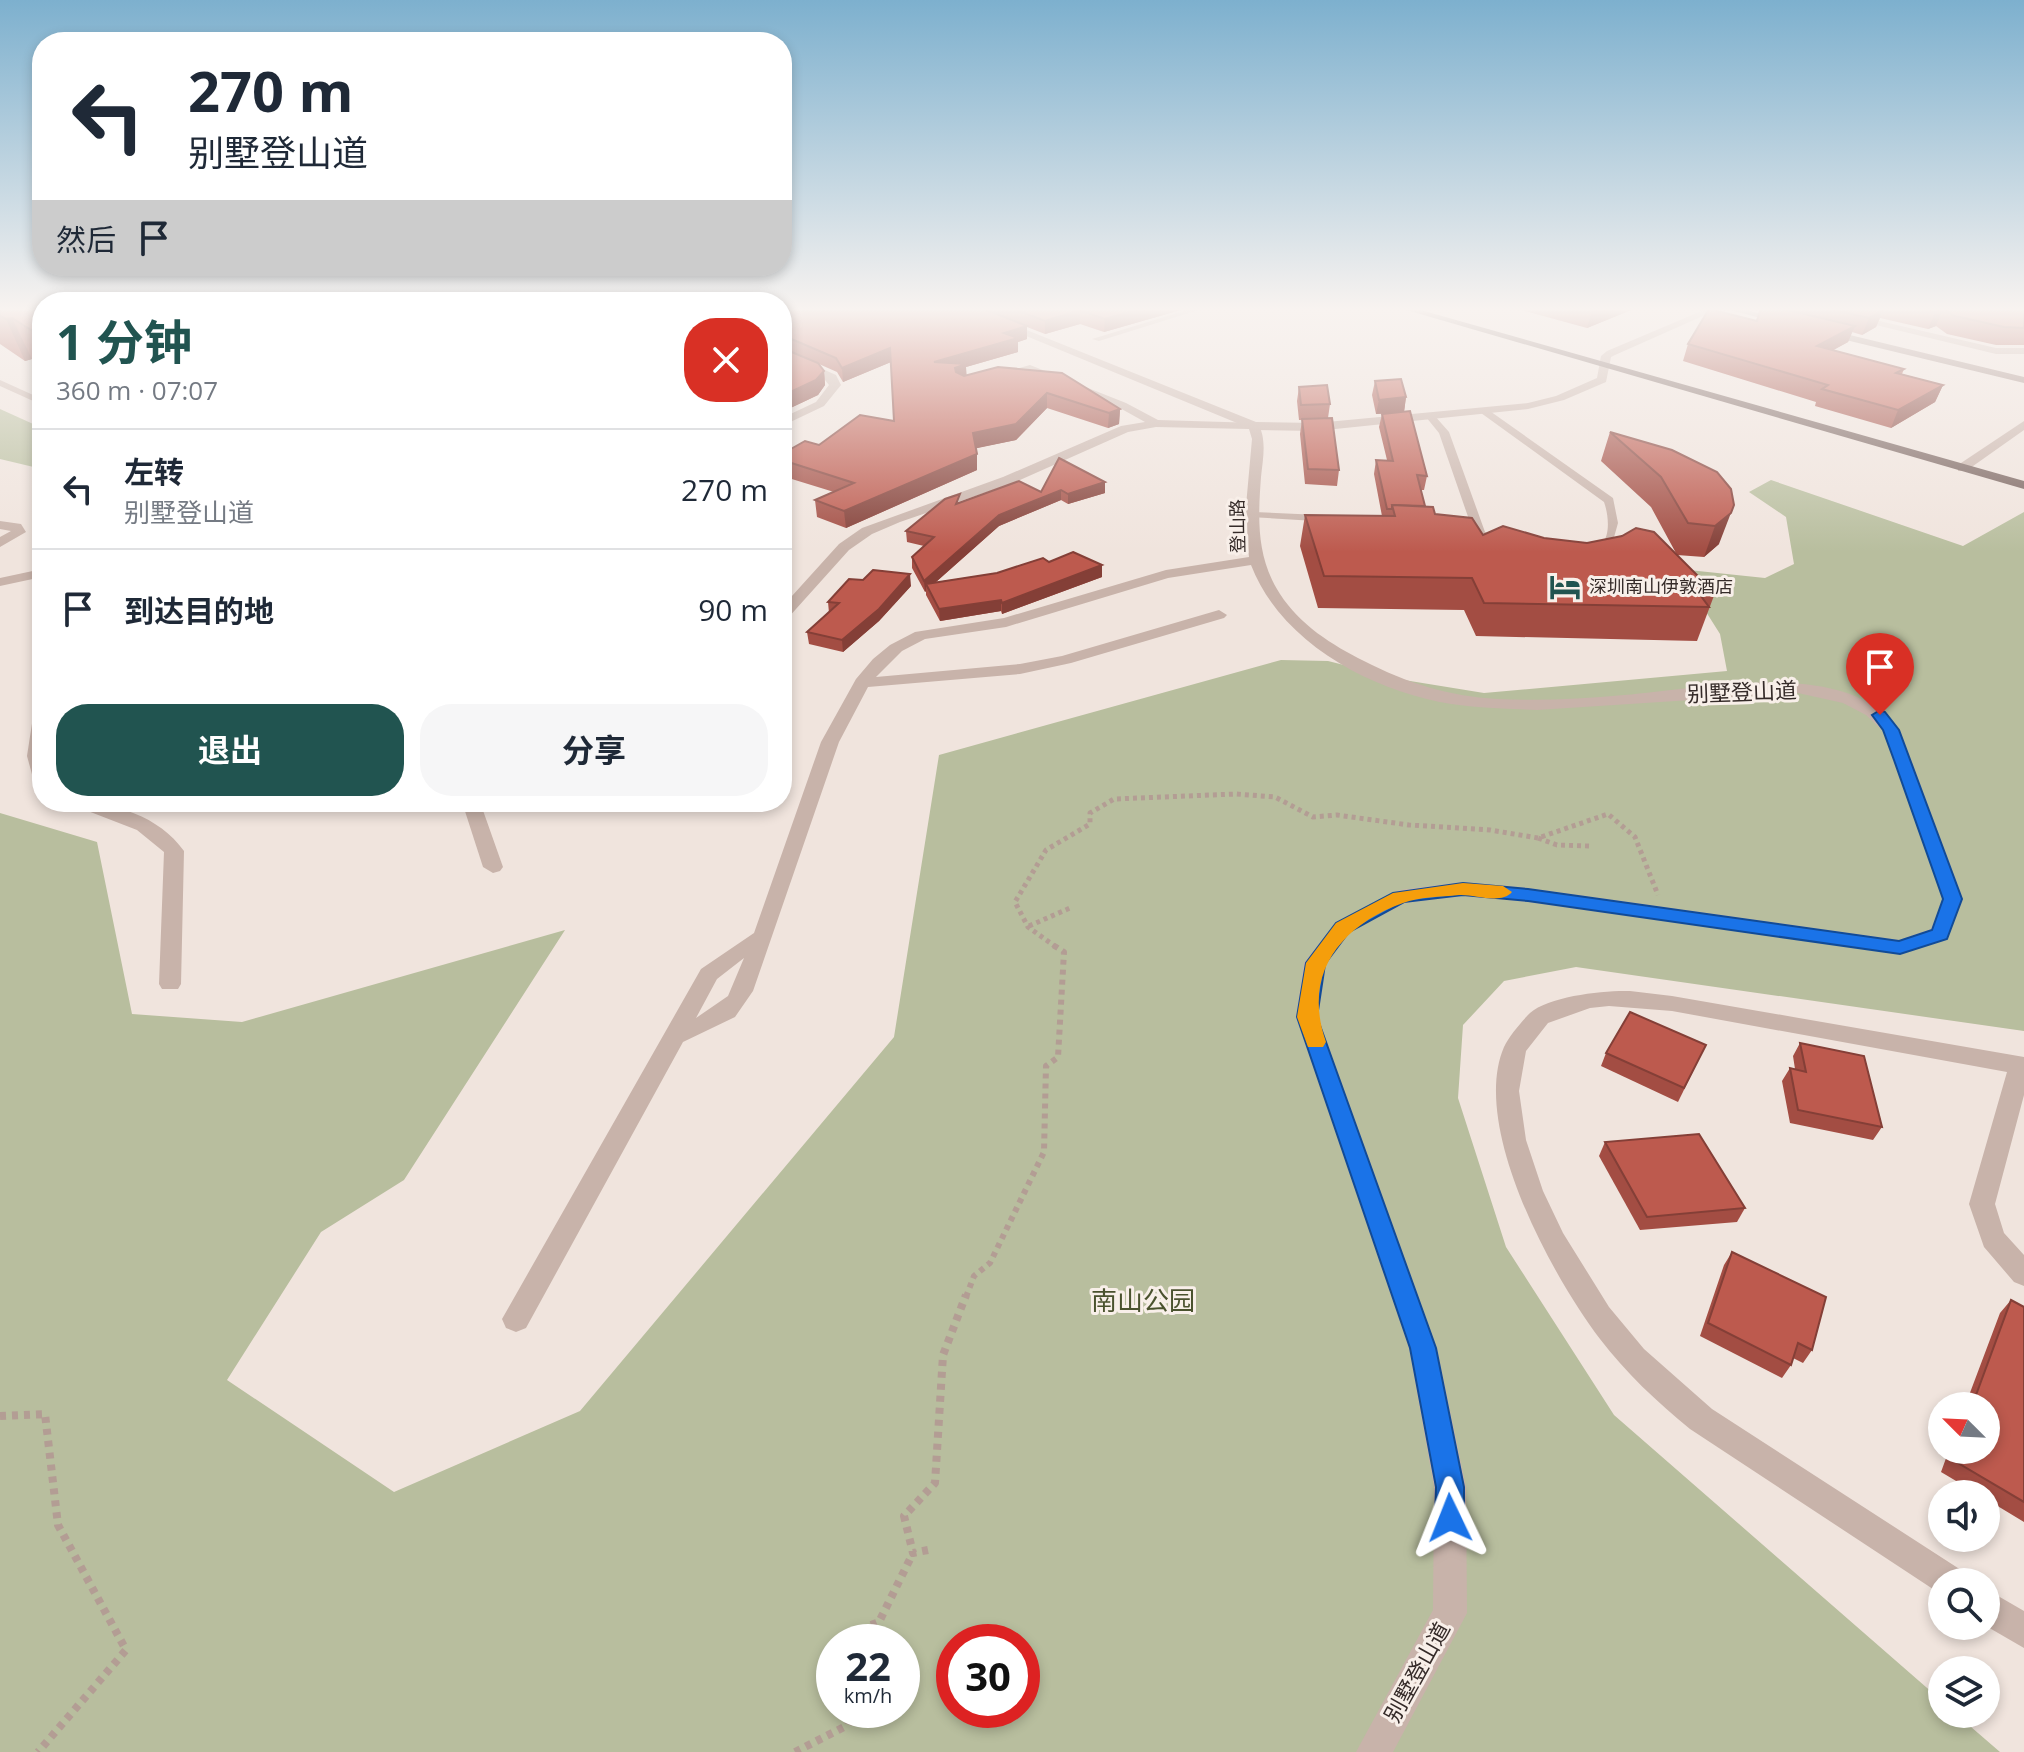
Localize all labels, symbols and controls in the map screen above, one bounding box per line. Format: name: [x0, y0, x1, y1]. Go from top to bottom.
text: 270 m: [188, 52, 354, 128]
icon: left: [56, 64, 160, 168]
text: 别墅登山道: [188, 128, 368, 177]
icon: arrive: [132, 216, 176, 260]
text: 然后: [56, 219, 116, 260]
text: 1 分钟: [56, 309, 192, 374]
button: close: [684, 318, 768, 402]
text: 360 m · 07:07: [56, 372, 218, 408]
text: 左转: [124, 451, 184, 492]
icon: left: [56, 467, 100, 511]
text: 270 m: [681, 469, 768, 510]
text: 别墅登山道: [124, 494, 254, 530]
street label: 登山路: [1225, 499, 1249, 553]
hotel icon: 深圳南山伊敦酒店: [1548, 570, 1582, 604]
place label: 深圳南山伊敦酒店: [1589, 574, 1733, 598]
icon: arrive: [56, 587, 100, 631]
text: 90 m: [698, 589, 768, 630]
text: 到达目的地: [124, 590, 274, 631]
pin: [1846, 633, 1914, 715]
icon: arrive: [1858, 645, 1902, 689]
street label: 别墅登山道: [1686, 674, 1797, 708]
button: 退出: [56, 704, 404, 796]
button: 分享: [420, 704, 768, 796]
park label: 南山公园: [1091, 1282, 1195, 1318]
north arrow: [1928, 1392, 2000, 1464]
map controls: [1928, 1392, 2000, 1728]
position arrow: [1408, 1476, 1492, 1560]
button: sound: [1928, 1480, 2000, 1552]
button: search: [1928, 1568, 2000, 1640]
street label: 别墅登山道: [1376, 1616, 1456, 1727]
speed limit sign: 30: [936, 1624, 1040, 1728]
text: 22: [845, 1638, 891, 1693]
button: layers: [1928, 1656, 2000, 1728]
text: km/h: [844, 1682, 892, 1709]

